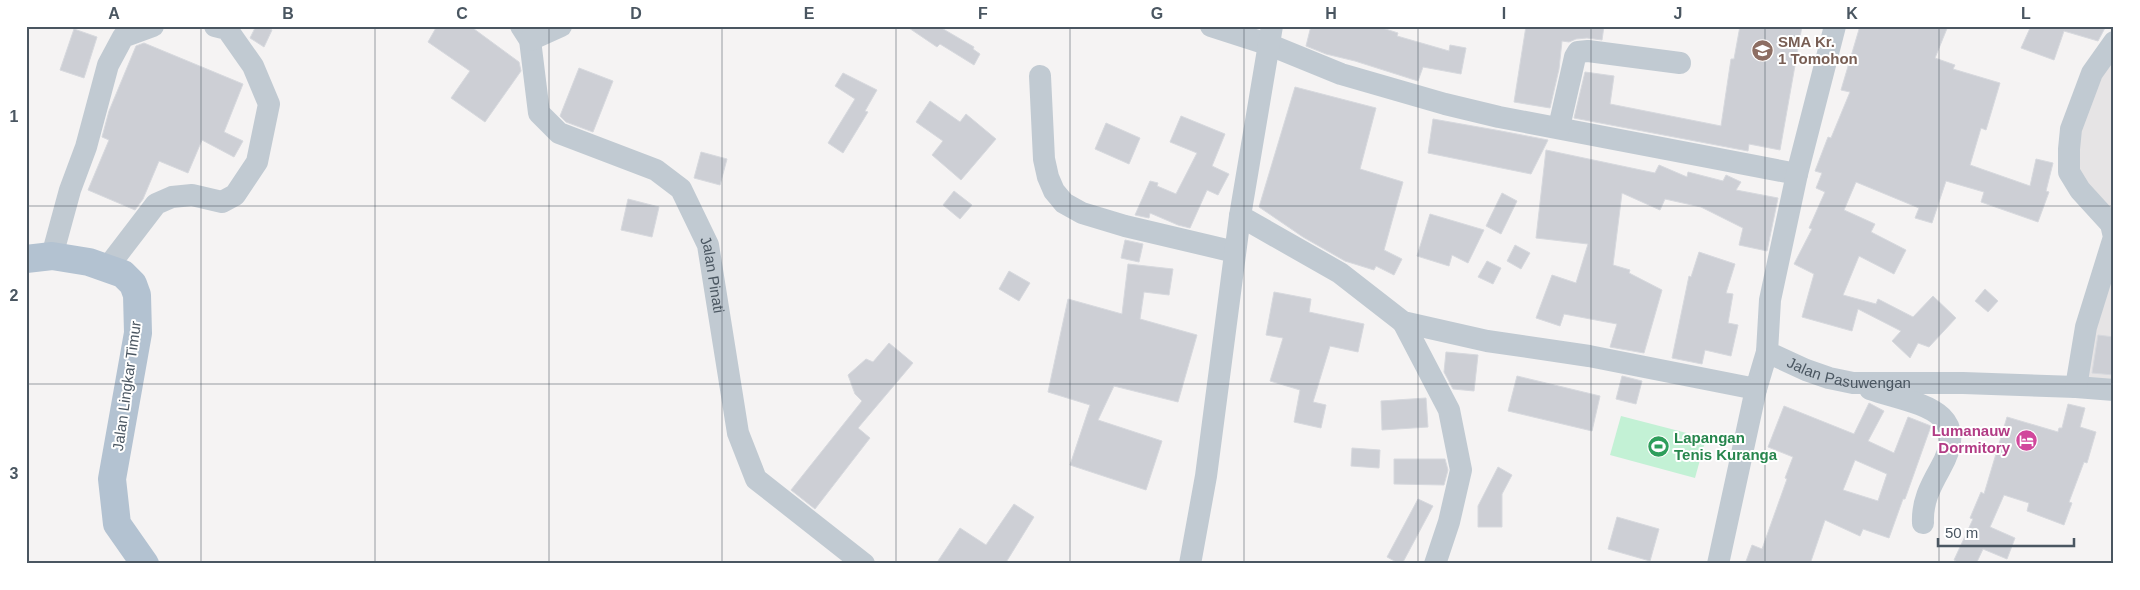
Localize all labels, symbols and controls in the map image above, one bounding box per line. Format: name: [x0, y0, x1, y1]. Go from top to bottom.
text: A: [108, 5, 120, 22]
text: B: [282, 5, 294, 22]
text: C: [456, 5, 468, 22]
text: D: [630, 5, 642, 22]
text: E: [804, 5, 815, 22]
text: F: [978, 5, 988, 22]
text: G: [1151, 5, 1163, 22]
text: H: [1325, 5, 1337, 22]
text: I: [1502, 5, 1506, 22]
text: J: [1674, 5, 1682, 22]
text: K: [1846, 5, 1858, 22]
text: L: [2021, 5, 2031, 22]
place label: SMA Kr. 1 Tomohon: [1778, 33, 1858, 67]
school or university icon: SMA Kr. 1 Tomohon: [1750, 39, 1774, 63]
text: 1: [10, 108, 19, 125]
street label: Jalan Pinati: [697, 233, 728, 314]
text: 2: [10, 287, 19, 304]
street label: Jalan Lingkar Timur: [109, 320, 144, 452]
street label: Jalan Pasuwengan: [1784, 353, 1911, 391]
place label: Lumanauw Dormitory: [1932, 422, 2011, 456]
hotel icon: Lumanauw Dormitory: [2014, 428, 2038, 452]
place label: Lapangan Tenis Kuranga: [1674, 429, 1778, 463]
sports icon: Lapangan Tenis Kuranga: [1646, 435, 1670, 459]
text: 3: [10, 465, 19, 482]
scale bar: [1938, 515, 2074, 547]
text: 50 m: [1945, 524, 1978, 541]

